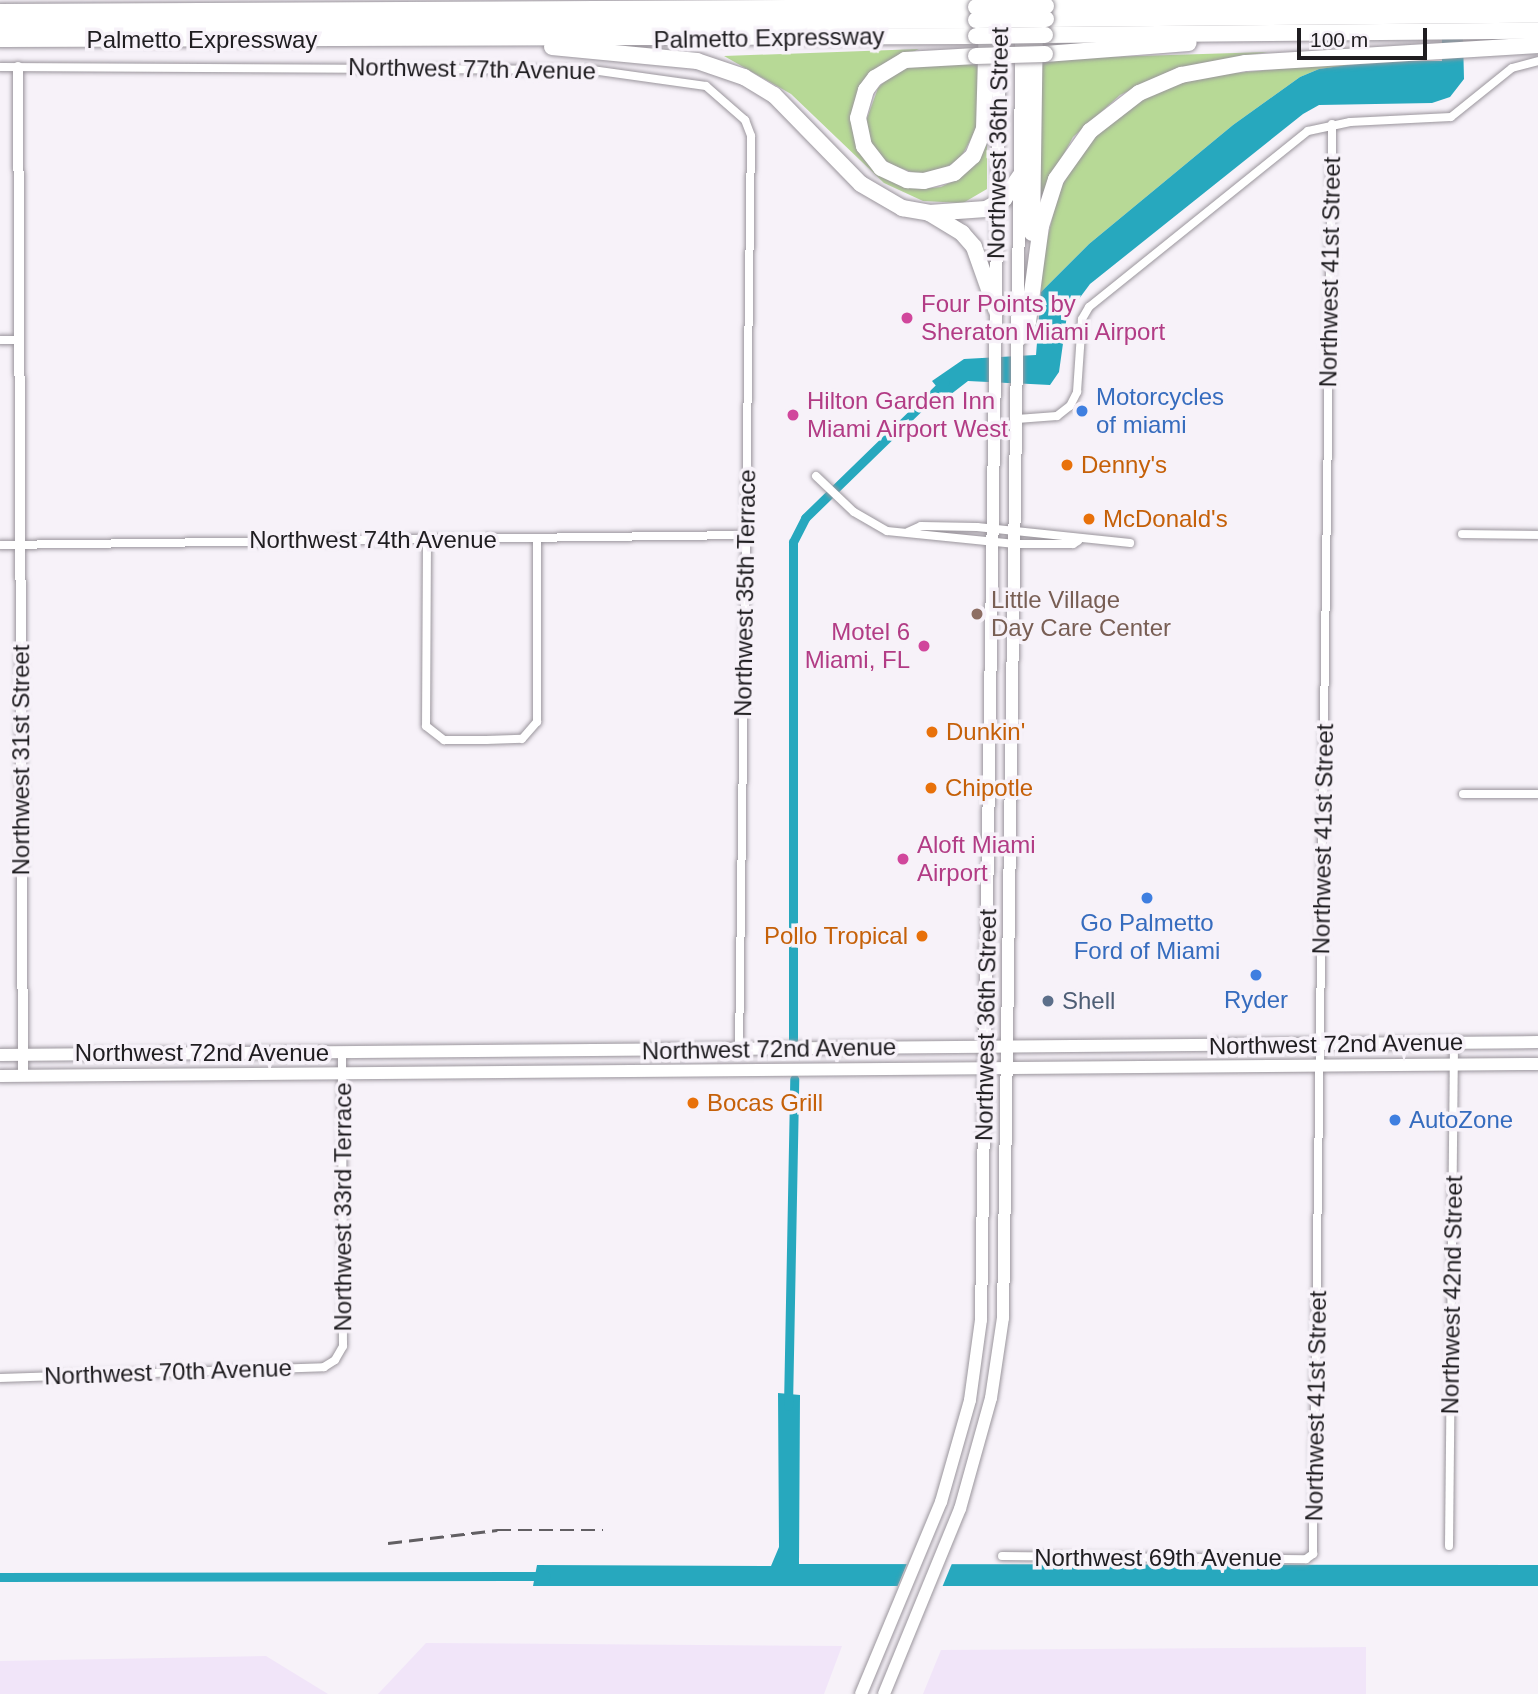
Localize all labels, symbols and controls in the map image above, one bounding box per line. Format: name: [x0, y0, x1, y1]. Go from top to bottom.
scale bar: [1300, 14, 1430, 58]
street label: Palmetto Expressway: [653, 22, 885, 54]
street label: Palmetto Expressway: [87, 26, 317, 54]
street label: Northwest 36th Street: [982, 27, 1014, 259]
text: 100 m: [1310, 28, 1368, 51]
street label: Northwest 77th Avenue: [347, 52, 597, 86]
street label: Northwest 41st Street: [1314, 156, 1346, 388]
place label: Four Points by Sheraton Miami Airport: [921, 290, 1166, 346]
marker: Four Points by Sheraton Miami Airport: [899, 310, 915, 326]
place label: Motorcycles of miami: [1096, 383, 1224, 439]
place label: Hilton Garden Inn Miami Airport West: [807, 387, 1009, 443]
marker: Motorcycles of miami: [1074, 403, 1090, 419]
marker: Hilton Garden Inn Miami Airport West: [785, 407, 801, 423]
place label: Denny's: [1081, 451, 1167, 479]
marker: Denny's: [1059, 457, 1075, 473]
street label: Northwest 35th Terrace: [728, 469, 762, 717]
place label: McDonald's: [1103, 505, 1228, 533]
marker: McDonald's: [1081, 511, 1097, 527]
street label: Northwest 74th Avenue: [248, 526, 498, 554]
place label: Little Village Day Care Center: [991, 586, 1171, 642]
marker: Little Village Day Care Center: [969, 606, 985, 622]
place label: Motel 6 Miami, FL: [805, 618, 910, 674]
marker: Motel 6 Miami, FL: [916, 638, 932, 654]
street label: Northwest 31st Street: [7, 645, 35, 875]
place label: Dunkin': [946, 718, 1025, 746]
street label: Northwest 41st Street: [1307, 723, 1339, 955]
marker: Dunkin': [924, 724, 940, 740]
place label: Chipotle: [945, 774, 1033, 802]
marker: Chipotle: [923, 780, 939, 796]
place label: Aloft Miami Airport: [917, 831, 1036, 887]
marker: Aloft Miami Airport: [895, 851, 911, 867]
marker: Go Palmetto Ford of Miami: [1139, 890, 1155, 906]
street label: Northwest 36th Street: [970, 909, 1002, 1141]
place label: Go Palmetto Ford of Miami: [1074, 909, 1220, 965]
place label: Pollo Tropical: [763, 922, 908, 950]
marker: Pollo Tropical: [914, 928, 930, 944]
marker: Ryder: [1248, 967, 1264, 983]
place label: Ryder: [1224, 986, 1288, 1014]
place label: Shell: [1062, 987, 1115, 1015]
marker: Shell: [1040, 993, 1056, 1009]
street label: Northwest 72nd Avenue: [1208, 1027, 1464, 1061]
street label: Northwest 72nd Avenue: [641, 1032, 897, 1066]
street label: Northwest 72nd Avenue: [74, 1039, 330, 1067]
street label: Northwest 33rd Terrace: [329, 1082, 357, 1332]
place label: Bocas Grill: [707, 1089, 823, 1117]
marker: Bocas Grill: [685, 1095, 701, 1111]
place label: AutoZone: [1409, 1106, 1513, 1134]
marker: AutoZone: [1387, 1112, 1403, 1128]
street label: Northwest 42nd Street: [1436, 1175, 1468, 1415]
street label: Northwest 41st Street: [1300, 1290, 1332, 1522]
street label: Northwest 70th Avenue: [43, 1353, 293, 1391]
street label: Northwest 69th Avenue: [1033, 1544, 1283, 1572]

